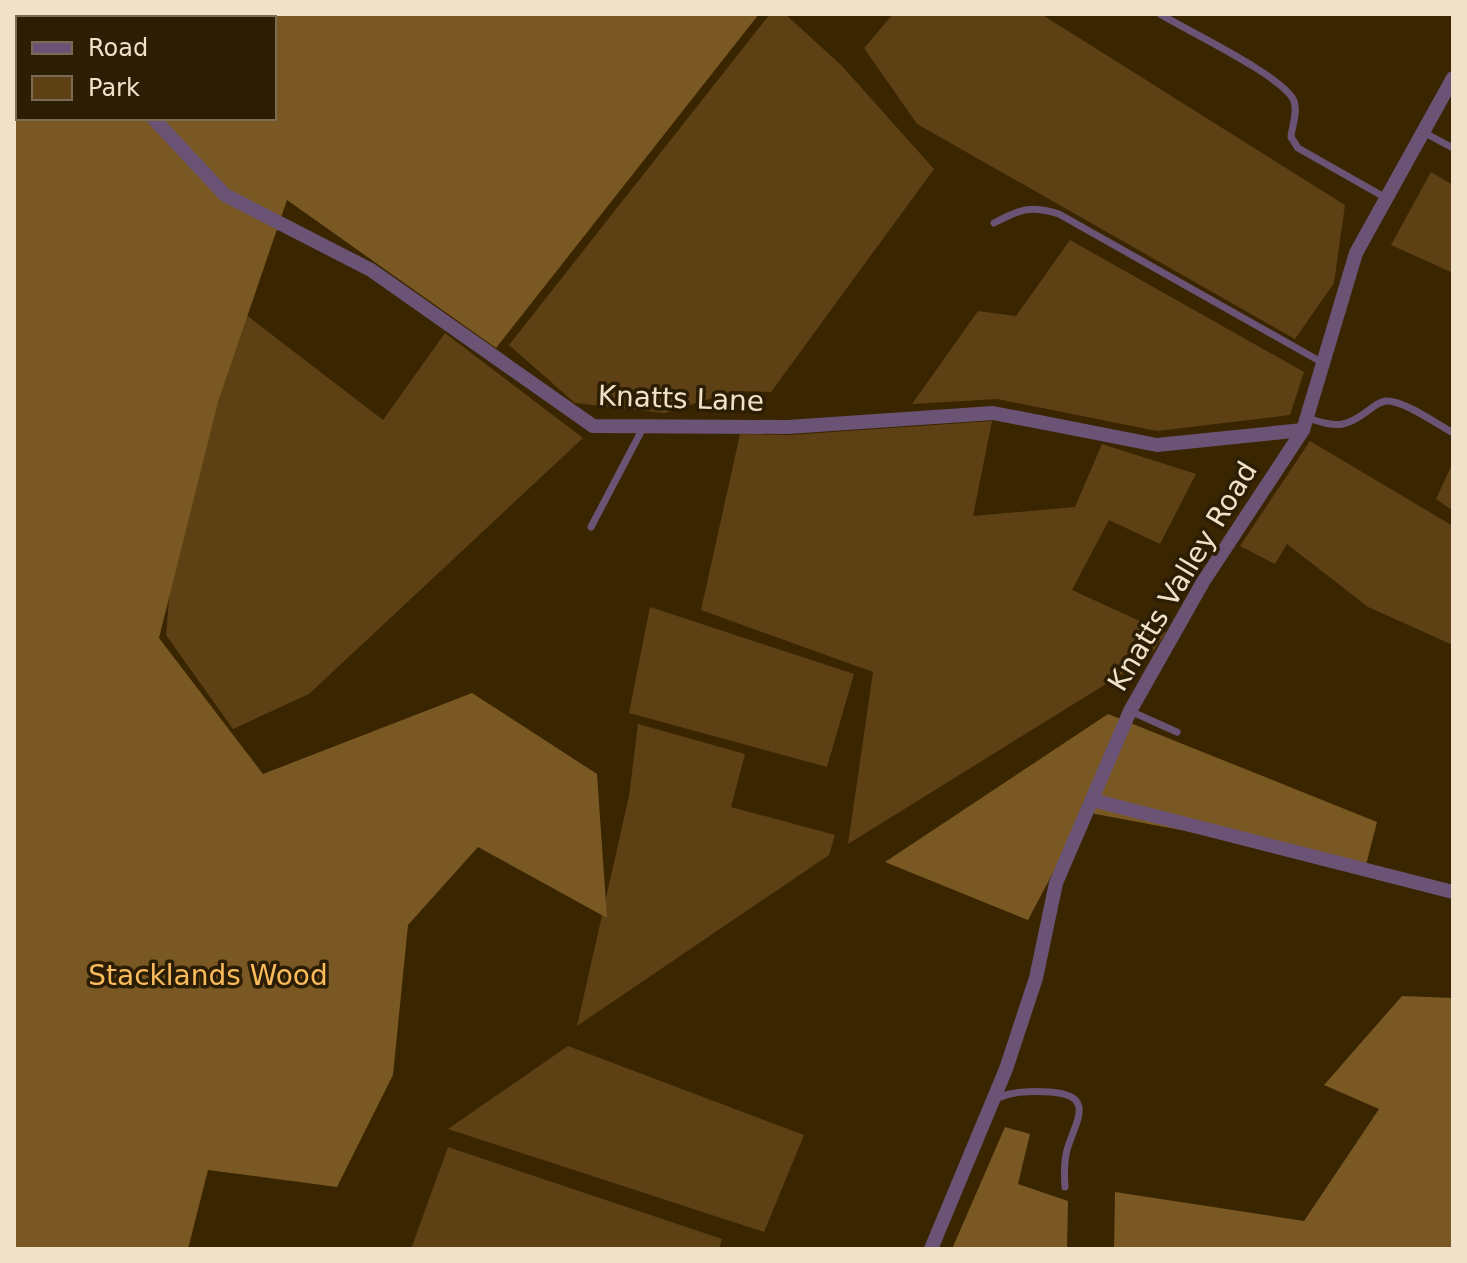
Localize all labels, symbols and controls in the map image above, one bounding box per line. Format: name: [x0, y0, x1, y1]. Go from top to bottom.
legend: [16, 16, 276, 120]
text: Road: [88, 34, 148, 62]
text: Park: [88, 74, 140, 102]
street label: Knatts Lane: [597, 379, 765, 418]
street label: Knatts Valley Road: [1101, 456, 1264, 697]
park label: Stacklands Wood: [88, 959, 328, 992]

